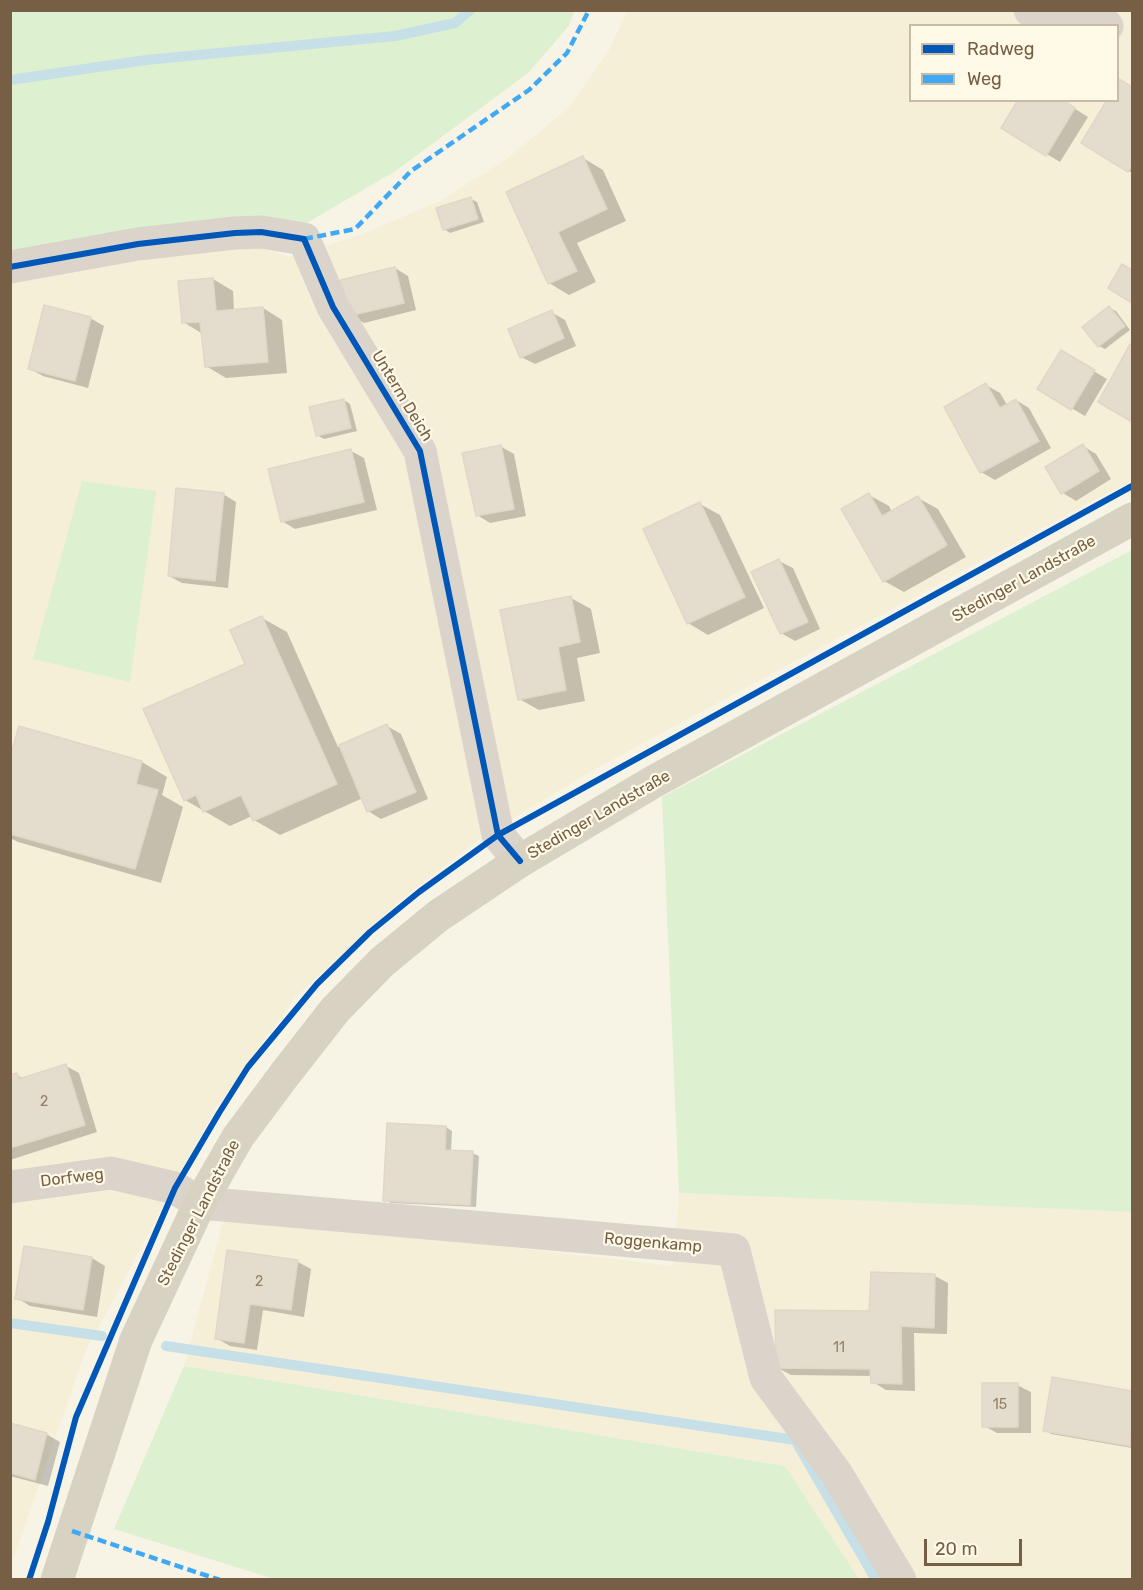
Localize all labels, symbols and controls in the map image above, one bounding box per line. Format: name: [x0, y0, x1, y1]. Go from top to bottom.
legend: [909, 24, 1119, 102]
text: Radweg: [967, 38, 1034, 60]
text: Weg: [967, 68, 1002, 90]
street label: Unterm Deich: [367, 347, 437, 445]
street label: Stedinger Landstraße: [949, 531, 1099, 627]
street label: Stedinger Landstraße: [524, 766, 674, 864]
house number: 2: [40, 1094, 48, 1110]
street label: Stedinger Landstraße: [154, 1137, 244, 1289]
street label: Dorfweg: [39, 1165, 105, 1191]
street label: Roggenkamp: [603, 1229, 703, 1257]
house number: 2: [255, 1274, 263, 1290]
house number: 11: [833, 1340, 845, 1356]
house number: 15: [993, 1397, 1007, 1413]
scale bar: [927, 1527, 1024, 1565]
text: 20 m: [935, 1538, 977, 1560]

